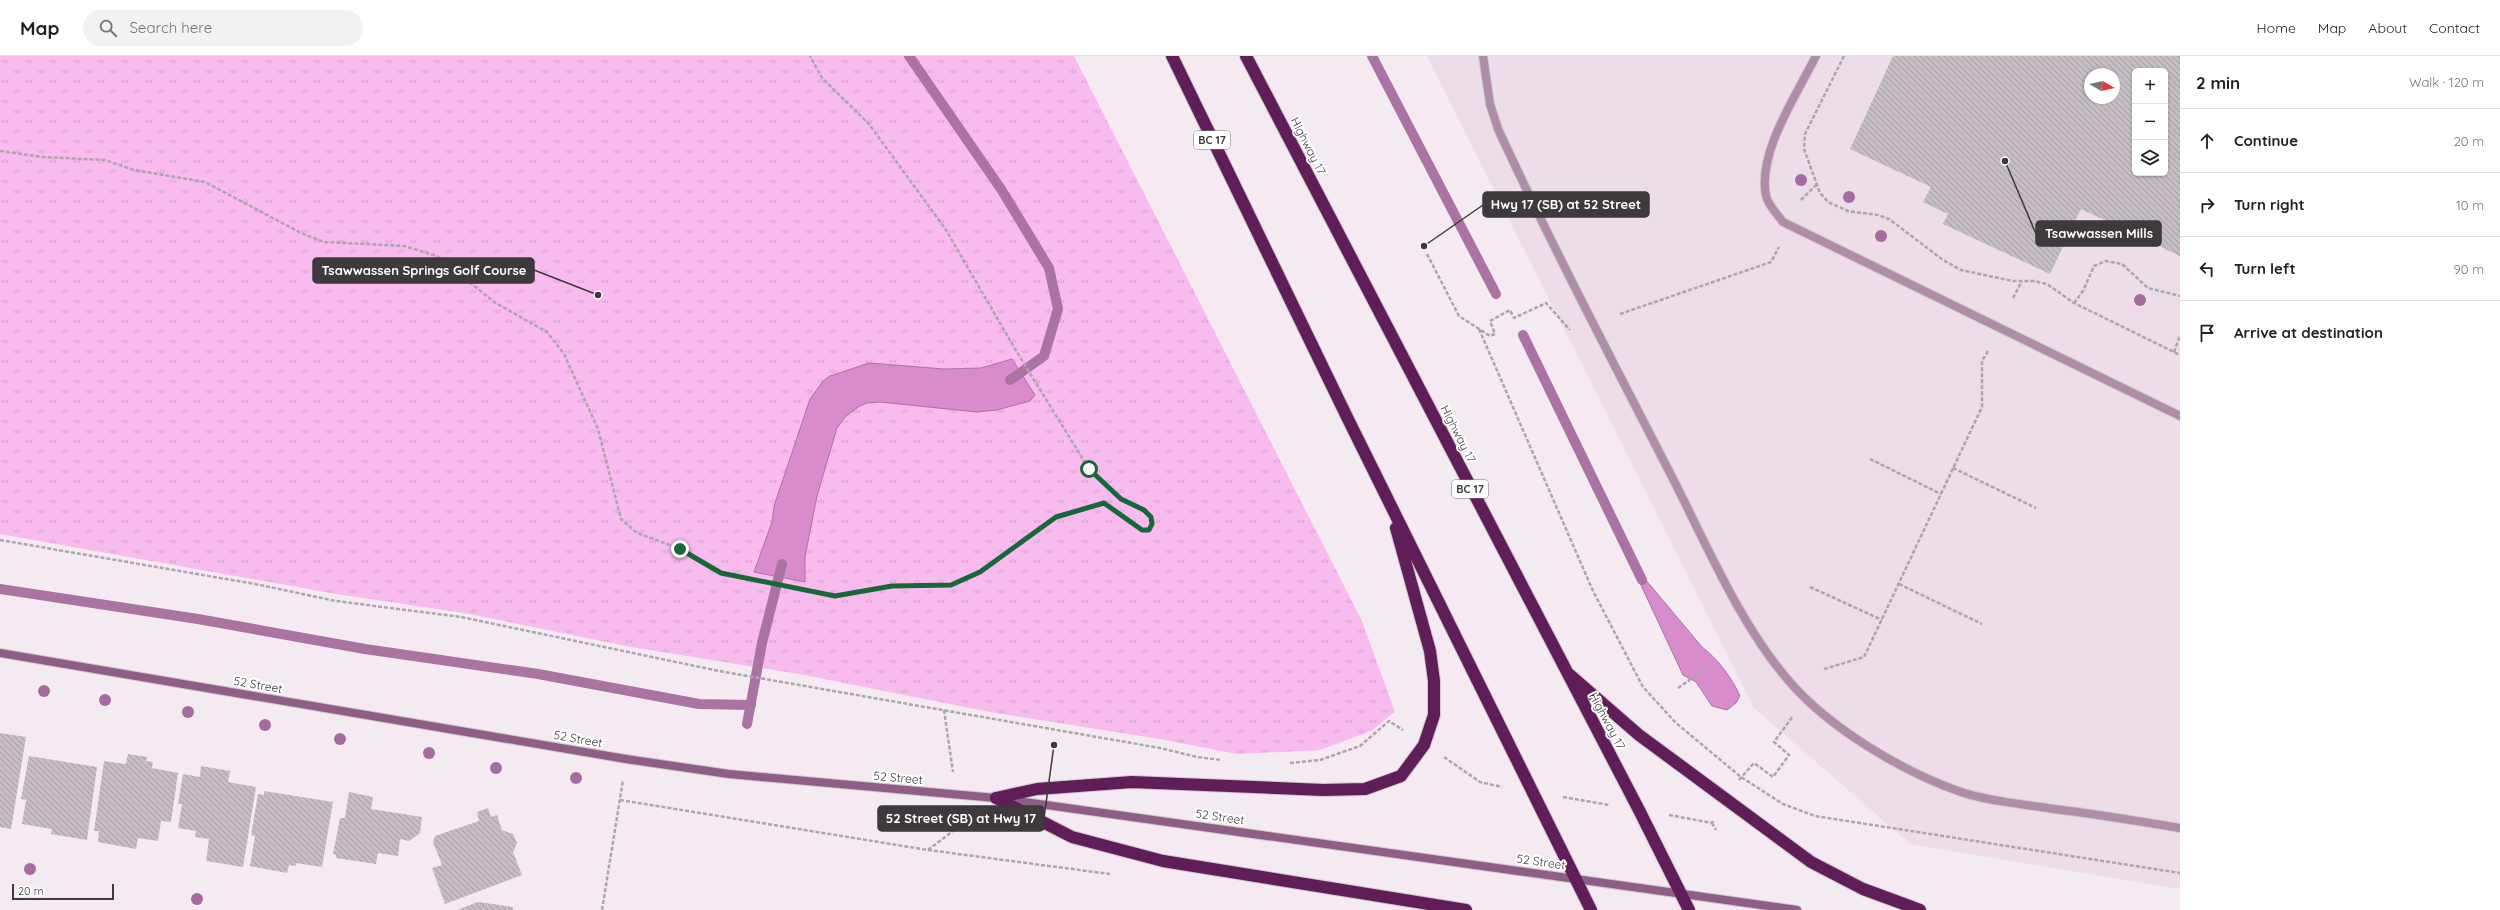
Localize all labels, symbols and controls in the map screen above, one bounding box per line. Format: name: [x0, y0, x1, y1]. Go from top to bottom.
search box: [83, 10, 363, 46]
text: Map: [20, 16, 59, 40]
icon: search: [97, 17, 119, 39]
text: Search here: [129, 18, 212, 37]
text: Home: [2257, 19, 2296, 37]
text: Map: [2318, 19, 2346, 37]
text: About: [2368, 19, 2407, 37]
text: Contact: [2429, 19, 2480, 37]
north arrow: [2084, 68, 2120, 104]
map controls: [2132, 68, 2168, 176]
button: +: [2132, 68, 2168, 104]
text: 2 min: [2196, 72, 2240, 93]
text: Walk · 120 m: [2409, 74, 2484, 90]
button: −: [2132, 104, 2168, 140]
street label: Highway 17: [1288, 115, 1329, 177]
icon: ahead: [2196, 130, 2218, 152]
road number: BC 17: [1194, 131, 1230, 149]
text: Continue: [2234, 131, 2298, 150]
text: 20 m: [2454, 133, 2484, 149]
button: layers: [2132, 140, 2168, 176]
callout: Hwy 17 (SB) at 52 Street: [1483, 192, 1649, 217]
icon: right: [2196, 194, 2218, 216]
text: Turn right: [2234, 195, 2305, 214]
text: Hwy 17 (SB) at 52 Street: [1491, 196, 1641, 212]
text: 10 m: [2456, 197, 2484, 213]
callout: Tsawwassen Mills: [2036, 221, 2161, 246]
text: Tsawwassen Mills: [2045, 225, 2153, 241]
callout: Tsawwassen Springs Golf Course: [313, 258, 534, 283]
icon: left: [2196, 258, 2218, 280]
text: Turn left: [2234, 259, 2296, 278]
text: 90 m: [2454, 261, 2484, 277]
text: Tsawwassen Springs Golf Course: [322, 262, 527, 278]
icon: arrive: [2196, 322, 2218, 344]
text: Arrive at destination: [2234, 323, 2383, 342]
street label: Highway 17: [1438, 403, 1479, 465]
route start: [1080, 460, 1098, 478]
road number: BC 17: [1452, 480, 1488, 498]
route end: [671, 540, 689, 558]
street label: 52 Street: [233, 673, 284, 696]
street label: Highway 17: [1586, 690, 1629, 752]
street label: 52 Street: [553, 727, 604, 750]
street label: 52 Street: [873, 768, 923, 787]
callout: 52 Street (SB) at Hwy 17: [878, 806, 1044, 831]
street label: 52 Street: [1195, 806, 1246, 827]
text: 52 Street (SB) at Hwy 17: [886, 810, 1036, 826]
street label: 52 Street: [1516, 851, 1567, 872]
scale bar: [12, 882, 114, 901]
text: 20 m: [18, 884, 44, 898]

